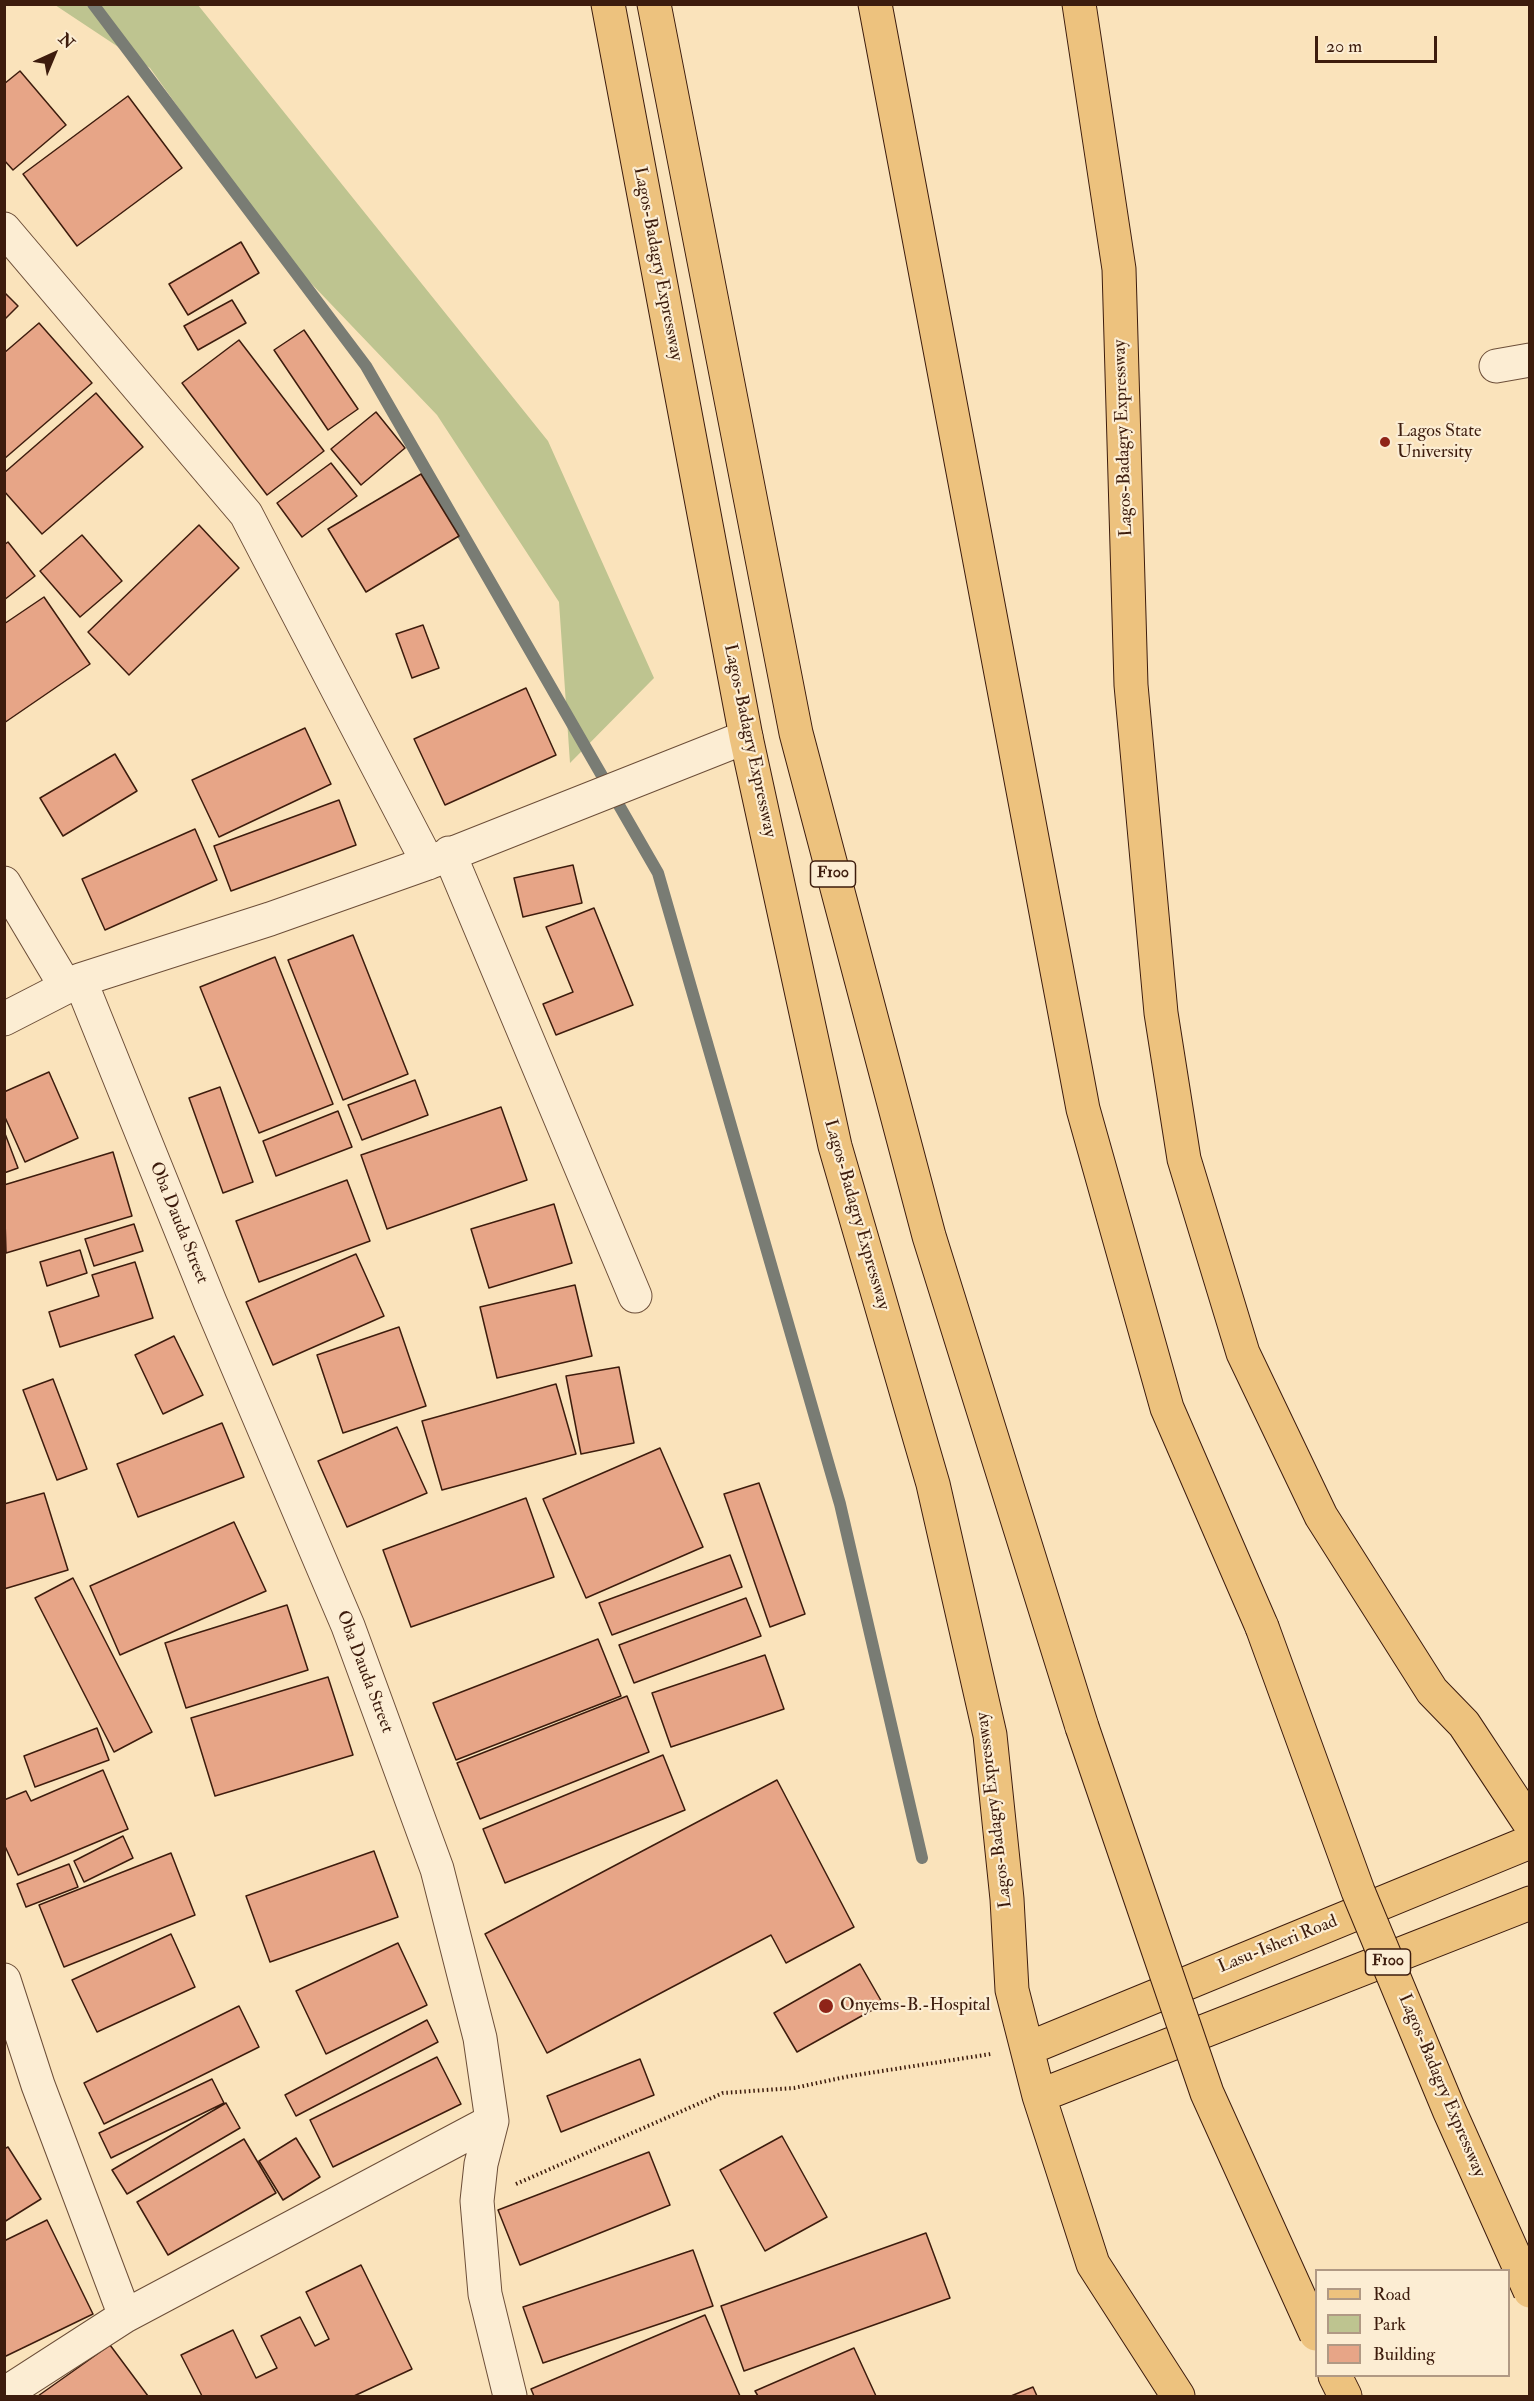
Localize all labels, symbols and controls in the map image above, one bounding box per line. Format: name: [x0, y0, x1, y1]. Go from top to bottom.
north arrow: [24, 24, 84, 84]
scale bar: [1318, 24, 1440, 62]
text: N: [54, 29, 79, 53]
text: 20 m: [1326, 35, 1362, 58]
street label: Lagos-Badagry Expressway: [628, 165, 686, 363]
street label: Lagos-Badagry Expressway: [1110, 339, 1138, 537]
place label: Lagos State University: [1397, 421, 1482, 464]
marker: Lagos State University: [1378, 435, 1392, 449]
street label: Lagos-Badagry Expressway: [718, 642, 780, 840]
road number: F100: [810, 861, 856, 887]
street label: Lagos-Badagry Expressway: [818, 1117, 894, 1313]
street label: Oba Dauda Street: [144, 1159, 212, 1287]
street label: Oba Dauda Street: [331, 1608, 397, 1736]
street label: Lagos-Badagry Expressway: [972, 1711, 1018, 1909]
street label: Lasu-Isheri Road: [1215, 1911, 1341, 1979]
road number: F100: [1366, 1949, 1410, 1975]
street label: Lagos-Badagry Expressway: [1393, 1991, 1489, 2181]
place label: Onyems-B.-Hospital: [840, 1995, 990, 2017]
marker: Onyems-B.-Hospital: [817, 1997, 835, 2015]
legend: [1315, 2269, 1510, 2377]
text: Road: [1373, 2283, 1411, 2306]
text: Park: [1373, 2313, 1406, 2336]
text: Building: [1373, 2343, 1435, 2366]

